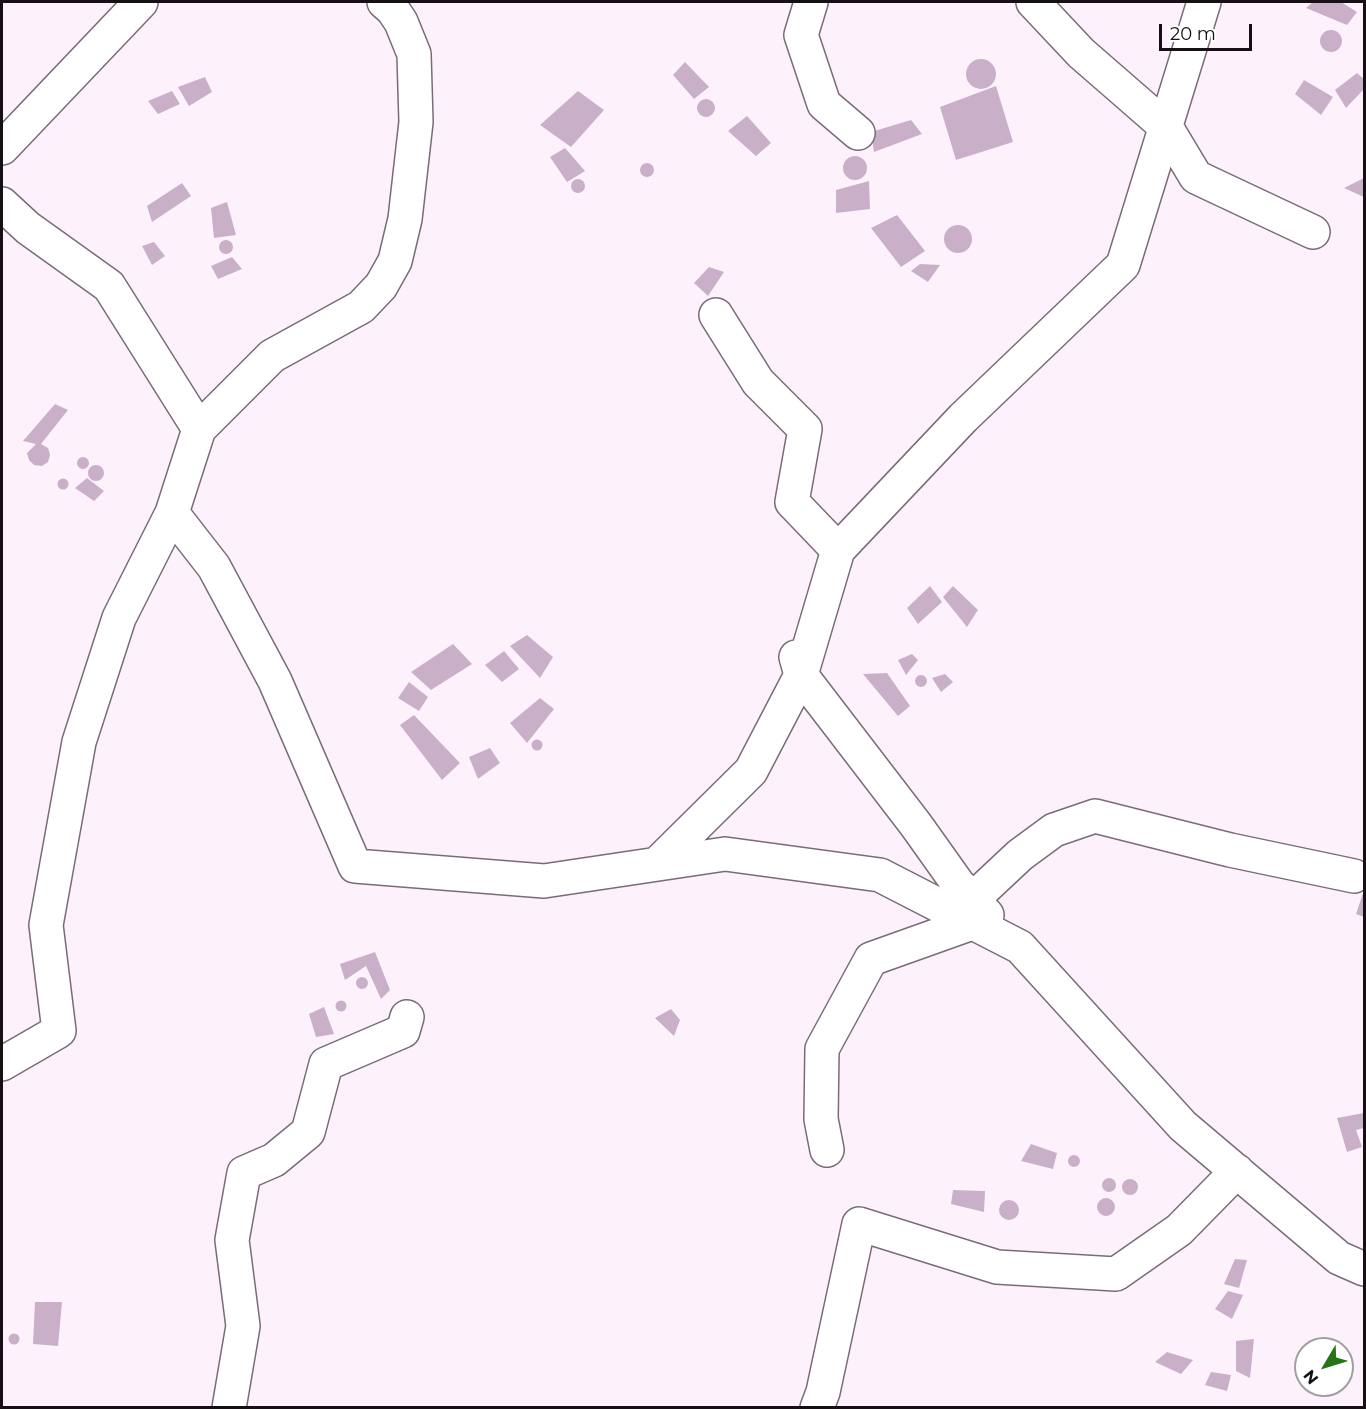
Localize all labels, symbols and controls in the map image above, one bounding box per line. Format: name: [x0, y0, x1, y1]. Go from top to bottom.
scale bar: [1162, 12, 1255, 50]
text: 20 m: [1170, 23, 1216, 45]
north arrow: [1294, 1337, 1354, 1397]
text: N: [1300, 1366, 1322, 1388]

